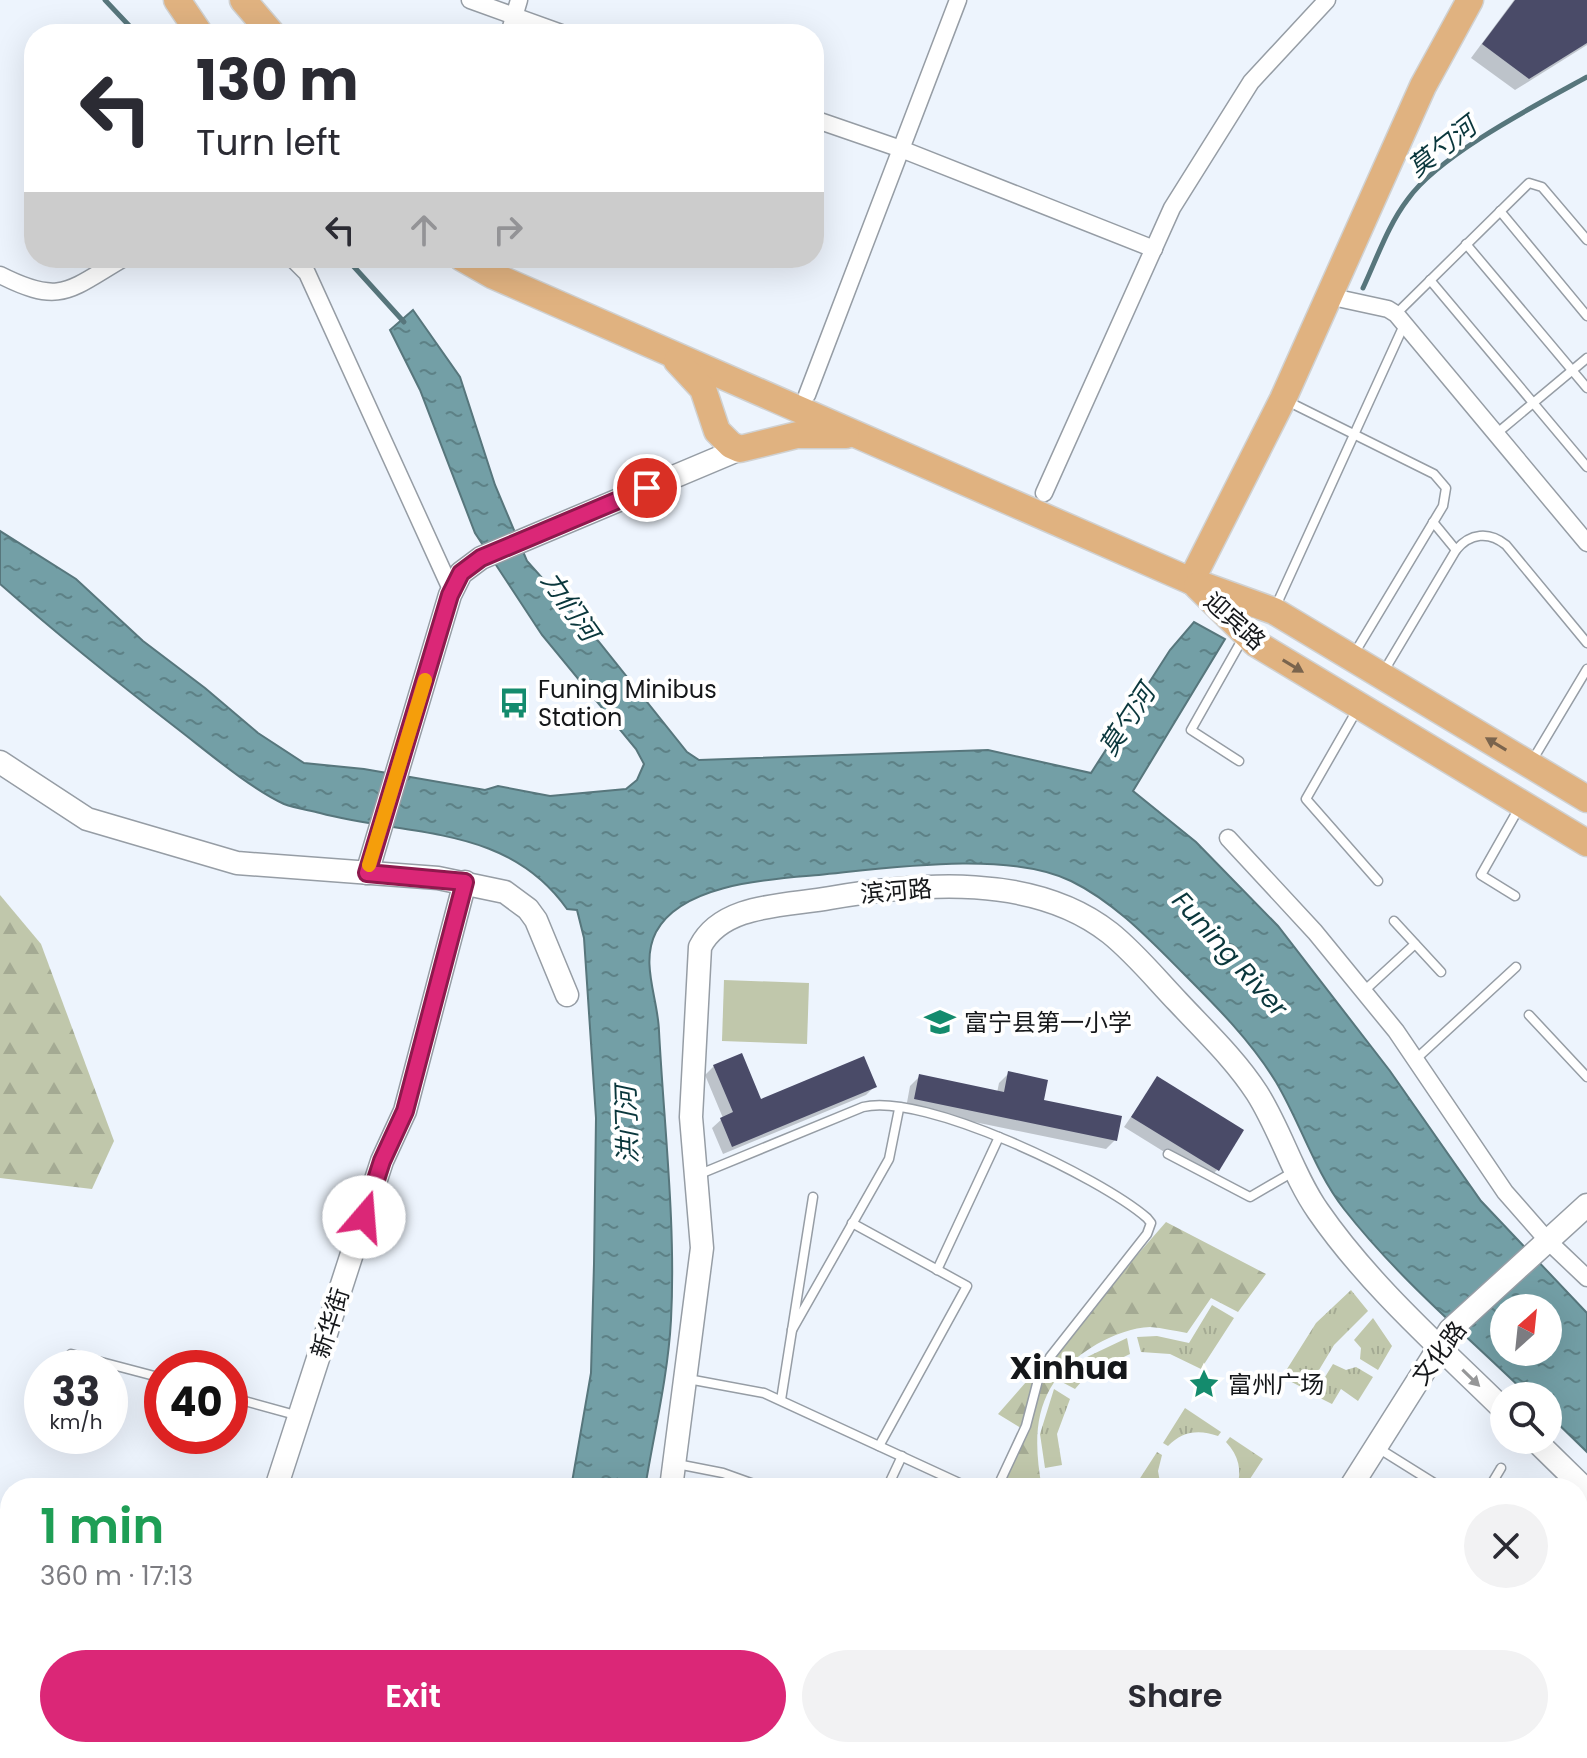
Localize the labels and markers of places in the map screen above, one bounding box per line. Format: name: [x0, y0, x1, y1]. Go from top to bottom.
pin: [613, 454, 681, 522]
place label: Funing Minibus Station: [538, 673, 717, 734]
bus stop icon: Funing Minibus Station: [497, 686, 531, 720]
school or university icon: 富宁县第一小学: [923, 1005, 957, 1039]
place label: 富宁县第一小学: [964, 1006, 1132, 1039]
place icon: 富州广场: [1187, 1367, 1221, 1401]
place label: 富州广场: [1228, 1368, 1324, 1401]

